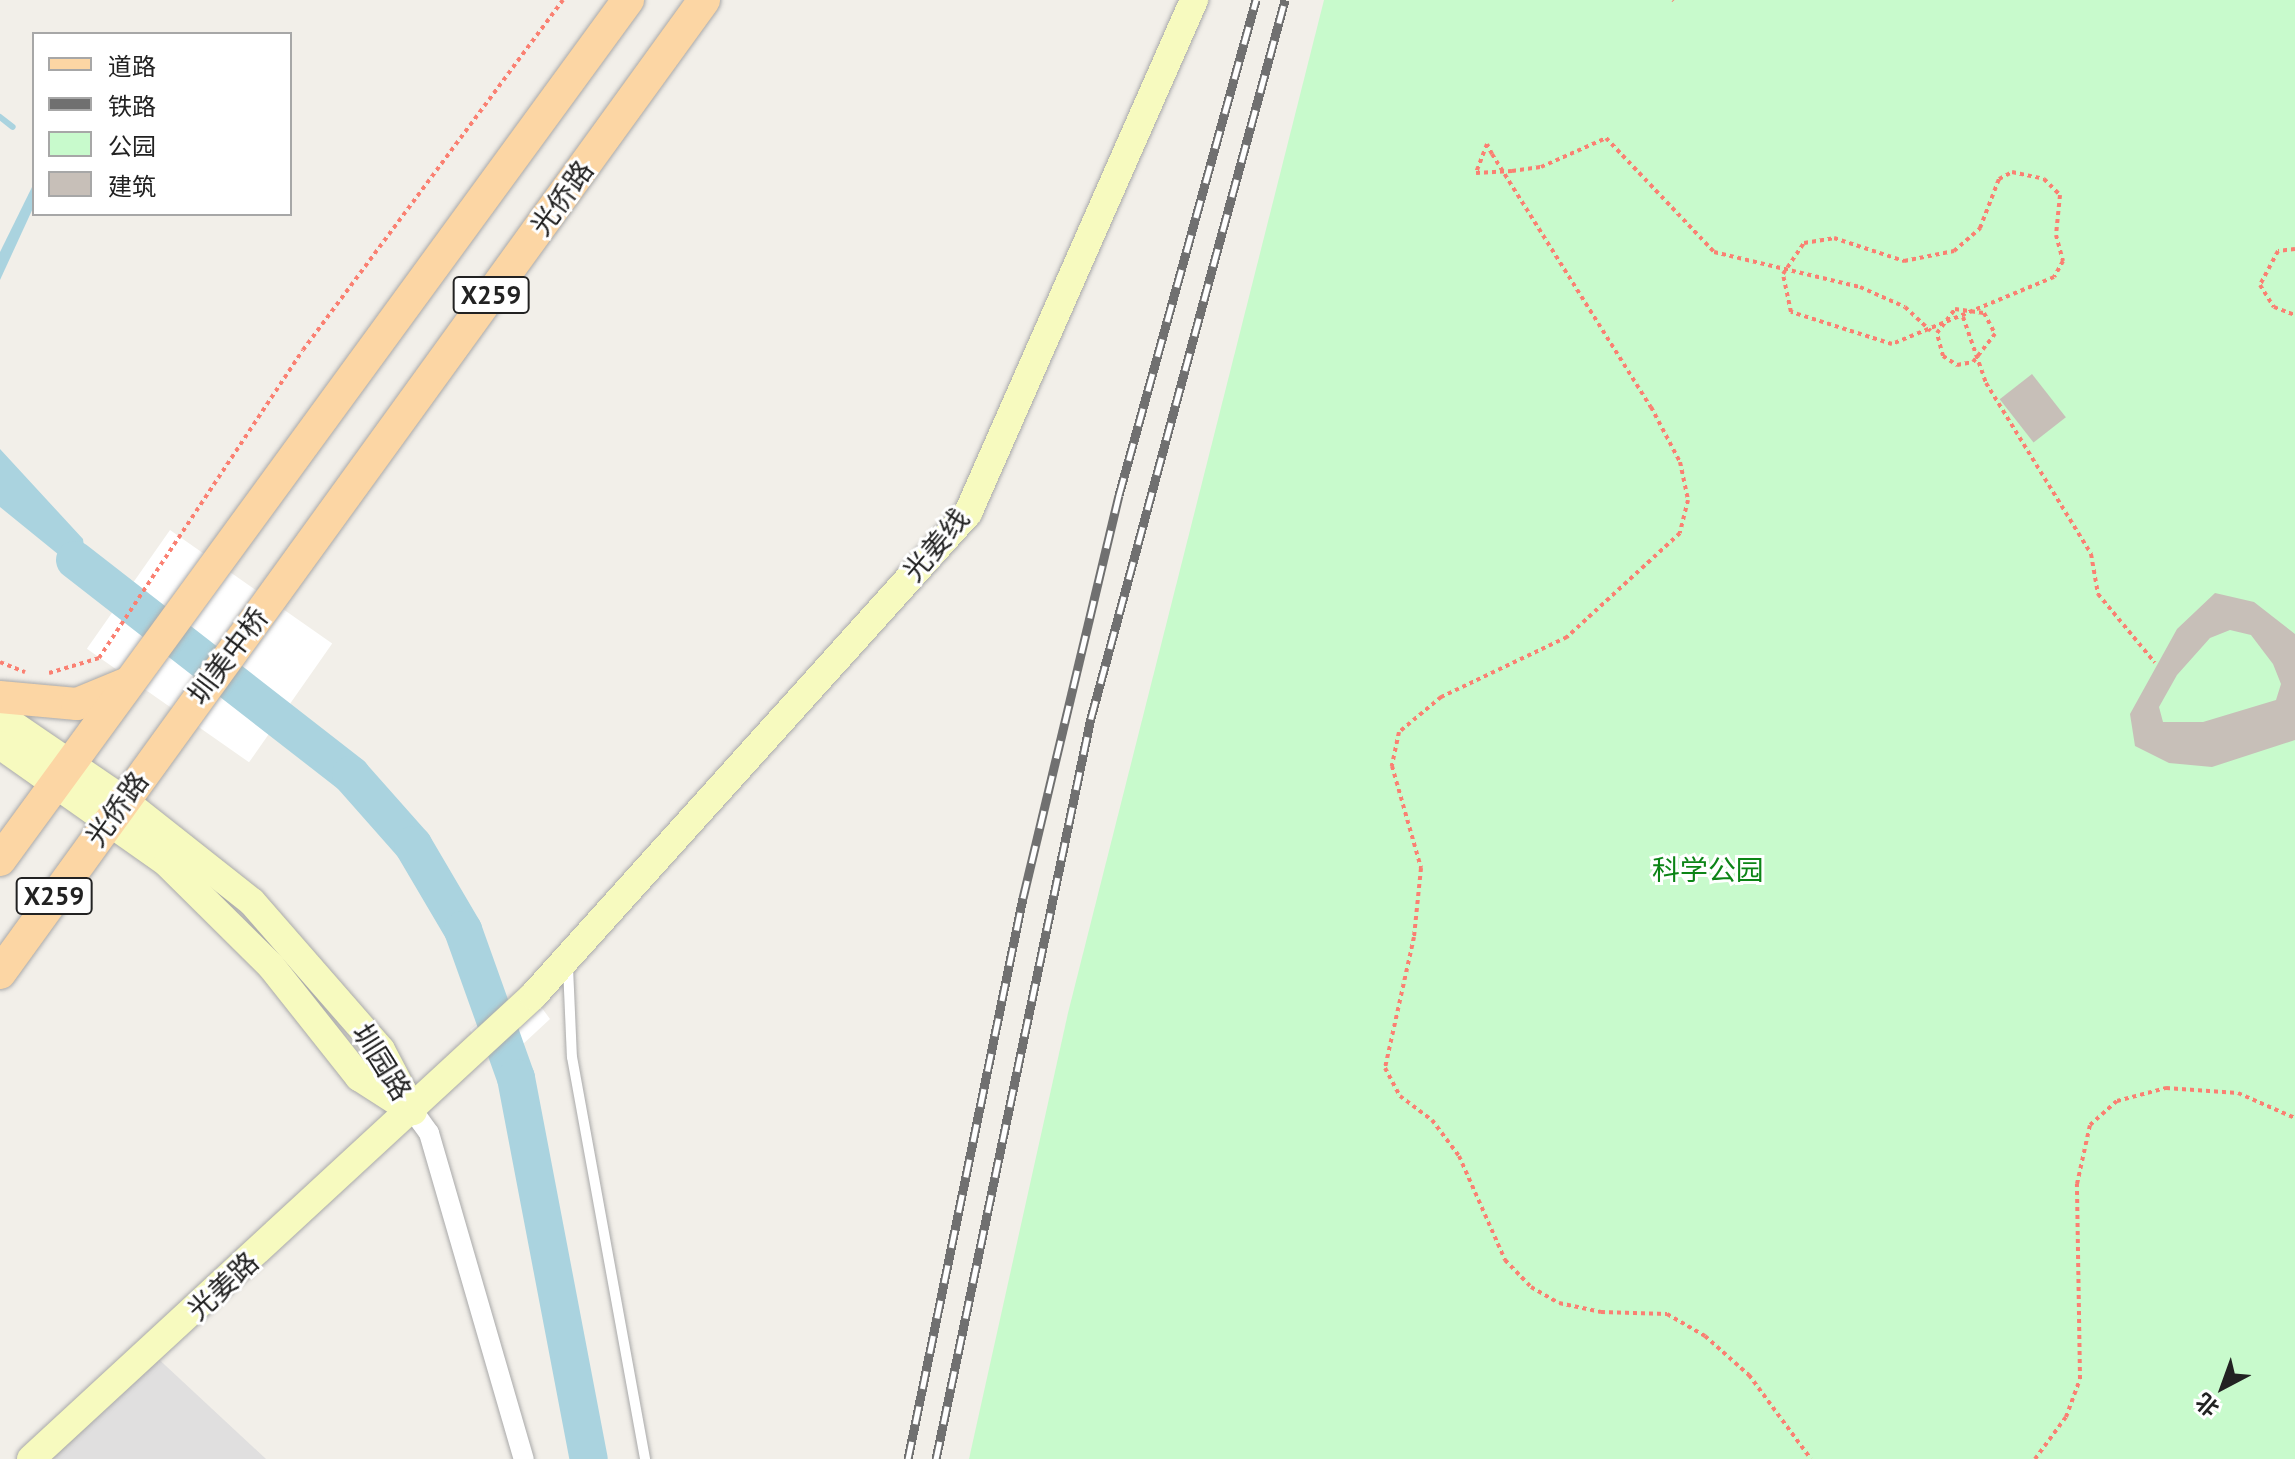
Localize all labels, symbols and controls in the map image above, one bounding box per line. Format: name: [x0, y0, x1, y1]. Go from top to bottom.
legend: [32, 32, 292, 216]
text: 道路: [108, 51, 156, 82]
text: 铁路: [108, 91, 156, 122]
text: 公园: [108, 131, 156, 162]
street label: 光侨路: [524, 154, 600, 242]
text: 建筑: [108, 171, 156, 202]
road number: X259: [451, 273, 531, 317]
street label: 光姜线: [896, 502, 976, 588]
street label: 圳美中桥: [181, 601, 275, 711]
street label: 光侨路: [79, 765, 155, 853]
park label: 科学公园: [1652, 853, 1764, 887]
road number: X259: [14, 874, 94, 918]
street label: 圳园路: [345, 1017, 419, 1107]
street label: 光姜路: [181, 1245, 265, 1327]
north arrow: [2183, 1347, 2263, 1427]
text: 北: [2190, 1387, 2225, 1423]

